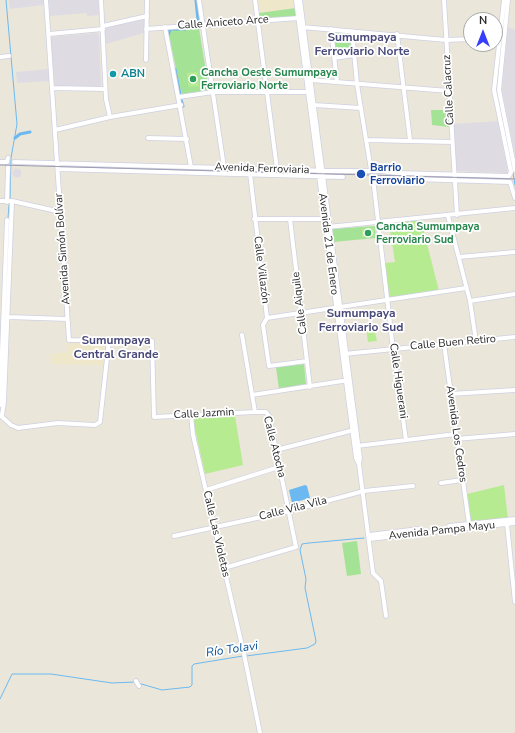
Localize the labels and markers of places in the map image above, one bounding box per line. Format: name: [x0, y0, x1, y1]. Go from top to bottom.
place label: Cancha Oeste Sumumpaya Ferroviario Norte: [201, 66, 338, 92]
place label: ABN: [121, 67, 145, 81]
marker: ABN: [108, 69, 118, 79]
marker: Cancha Oeste Sumumpaya Ferroviario Norte: [188, 74, 198, 84]
place label: Barrio Ferroviario: [370, 161, 425, 187]
marker: Barrio Ferroviario: [355, 168, 367, 180]
place label: Cancha Sumumpaya Ferroviario Sud: [376, 220, 480, 246]
marker: Cancha Sumumpaya Ferroviario Sud: [363, 228, 373, 238]

